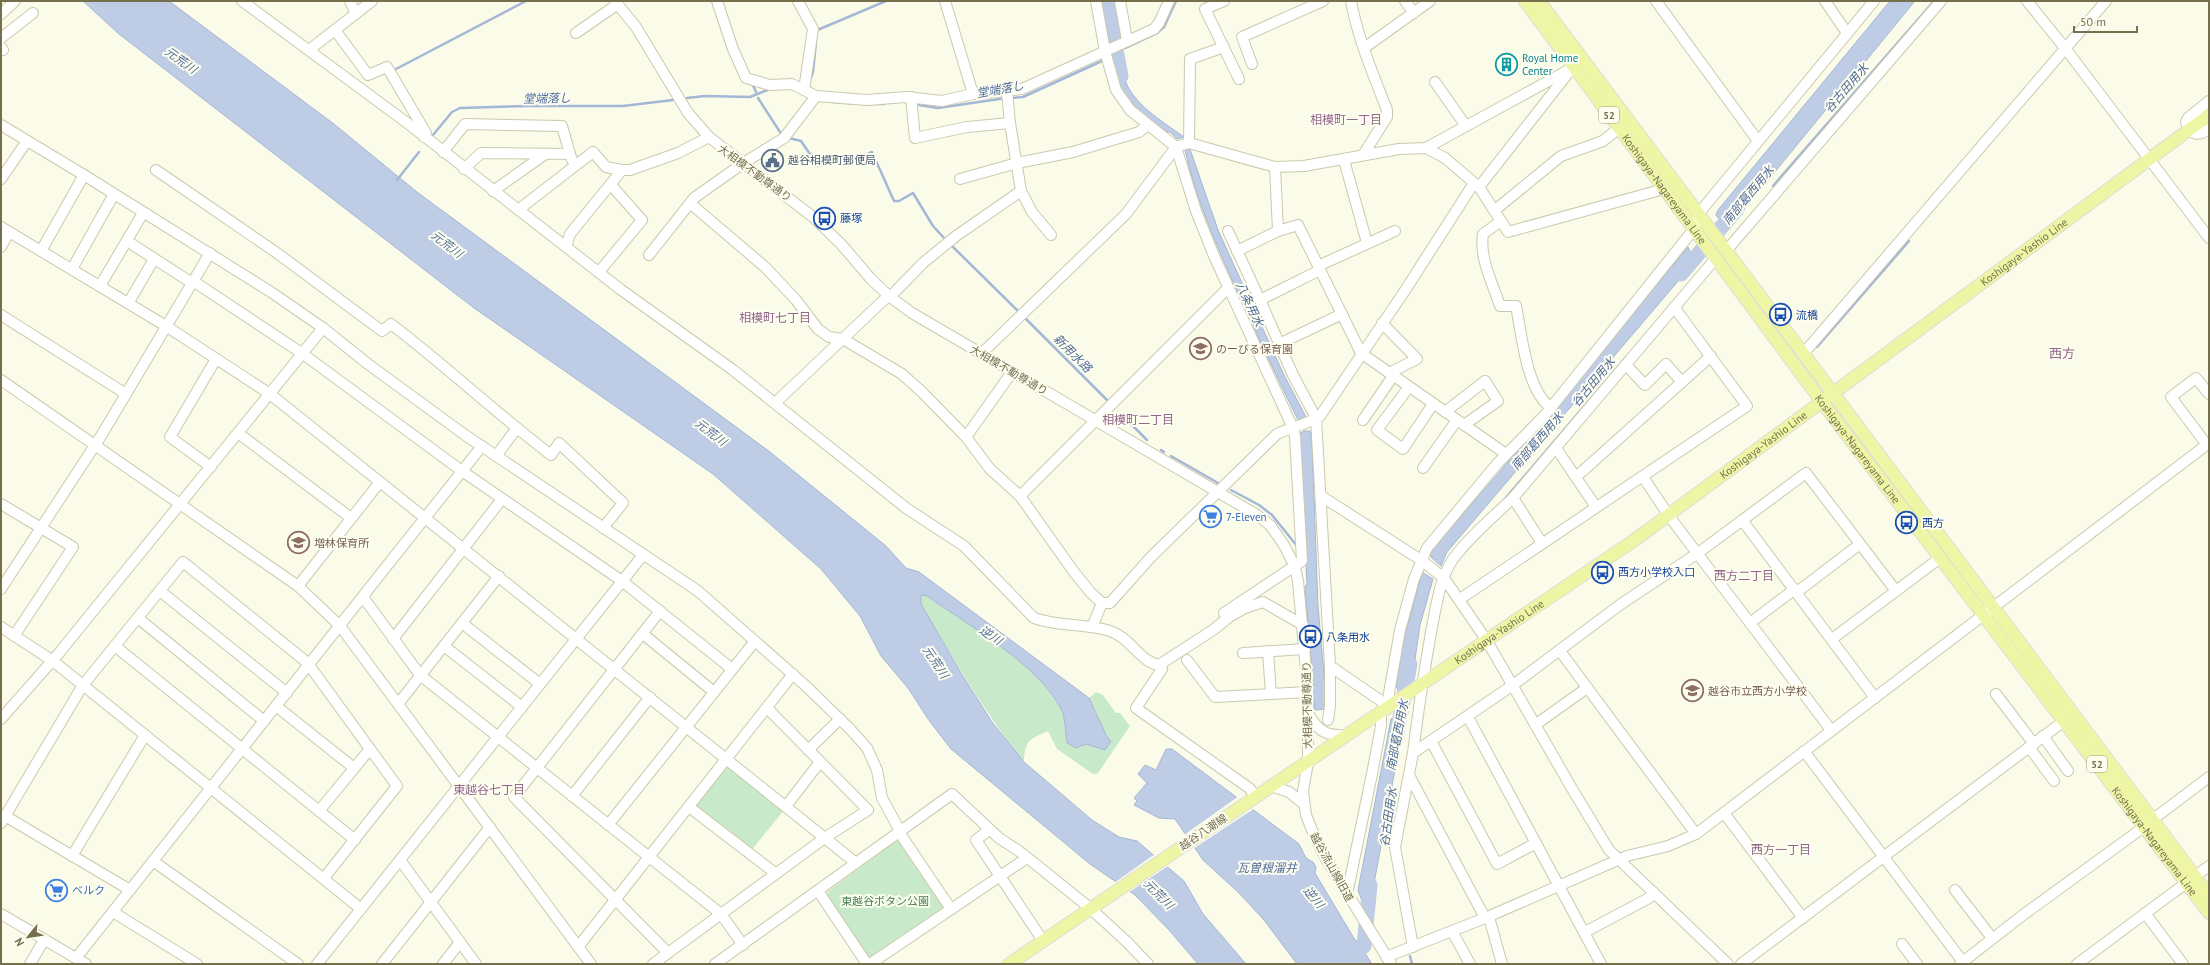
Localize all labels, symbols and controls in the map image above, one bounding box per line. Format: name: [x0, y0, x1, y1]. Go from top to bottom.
scale bar: [2074, 8, 2137, 34]
text: 50 m: [2080, 14, 2106, 29]
water label: 元荒川: [162, 44, 202, 78]
building icon: Royal Home Center: [1494, 51, 1520, 77]
place label: Royal Home Center: [1522, 51, 1579, 78]
water label: 谷古田用水: [1821, 59, 1873, 116]
water label: 堂端落し: [975, 77, 1025, 101]
water label: 堂端落し: [523, 90, 571, 106]
road number: 52: [1599, 107, 1619, 123]
district label: 相模町一丁目: [1310, 112, 1382, 127]
street label: Koshigaya-Nagareyama Line: [1619, 131, 1710, 247]
street label: 大相模不動尊通り: [715, 141, 795, 205]
public building icon: 越谷相模町郵便局: [759, 147, 785, 173]
place label: 越谷相模町郵便局: [788, 153, 876, 167]
water label: 南部葛西用水: [1719, 161, 1778, 227]
bus stop icon: 藤塚: [811, 205, 837, 231]
place label: 藤塚: [840, 211, 862, 225]
street label: Koshigaya-Yashio Line: [1977, 215, 2071, 289]
water label: 元荒川: [428, 227, 467, 262]
water label: 八条用水: [1233, 279, 1268, 331]
bus stop icon: 流橋: [1767, 302, 1793, 328]
place label: 流橋: [1796, 308, 1818, 322]
district label: 相模町七丁目: [739, 310, 811, 325]
water label: 新用水路: [1051, 331, 1096, 376]
school or university icon: のーびる保育園: [1188, 336, 1214, 362]
street label: 大相模不動尊通り: [967, 342, 1051, 398]
place label: のーびる保育園: [1216, 342, 1293, 356]
district label: 西方: [2049, 345, 2075, 362]
water label: 谷古田用水: [1568, 353, 1619, 410]
street label: Koshigaya-Nagareyama Line: [1812, 392, 1904, 507]
water label: 南部葛西用水: [1508, 407, 1568, 473]
street label: Koshigaya-Yashio Line: [1717, 408, 1810, 482]
district label: 相模町二丁目: [1102, 412, 1174, 427]
water label: 元荒川: [692, 415, 731, 450]
supermarket icon: 7-Eleven: [1198, 504, 1224, 530]
place label: 7-Eleven: [1226, 510, 1267, 524]
bus stop icon: 西方: [1893, 510, 1919, 536]
place label: 西方: [1922, 516, 1944, 530]
school or university icon: 増林保育所: [286, 530, 312, 556]
place label: 増林保育所: [314, 536, 370, 550]
bus stop icon: 西方小学校入口: [1589, 559, 1615, 585]
place label: 西方小学校入口: [1618, 565, 1695, 579]
district label: 西方二丁目: [1714, 568, 1774, 583]
street label: Koshigaya-Yashio Line: [1452, 596, 1547, 667]
water label: 逆川: [977, 622, 1007, 649]
bus stop icon: 八条用水: [1298, 624, 1324, 650]
place label: 八条用水: [1326, 630, 1370, 644]
water label: 元荒川: [920, 643, 953, 683]
street label: 大相模不動尊通り: [1299, 661, 1315, 749]
school or university icon: 越谷市立西方小学校: [1680, 678, 1706, 704]
place label: 越谷市立西方小学校: [1708, 684, 1807, 698]
water label: 南部葛西用水: [1383, 696, 1412, 772]
road number: 52: [2087, 756, 2107, 772]
district label: 東越谷七丁目: [453, 782, 525, 797]
water label: 谷古田用水: [1376, 784, 1400, 848]
street label: Koshigaya-Nagareyama Line: [2109, 784, 2201, 899]
street label: 越谷八潮線: [1176, 811, 1230, 853]
street label: 越谷流山線旧道: [1307, 830, 1357, 904]
district label: 西方一丁目: [1751, 842, 1811, 857]
water label: 瓦曽根溜井: [1237, 860, 1298, 875]
water label: 元荒川: [1141, 876, 1178, 913]
supermarket icon: ベルク: [44, 877, 70, 903]
place label: ベルク: [72, 883, 105, 897]
water label: 逆川: [1301, 883, 1329, 913]
park label: 東越谷ボタン公園: [841, 894, 929, 908]
north arrow: [8, 917, 48, 957]
text: N: [11, 935, 27, 949]

